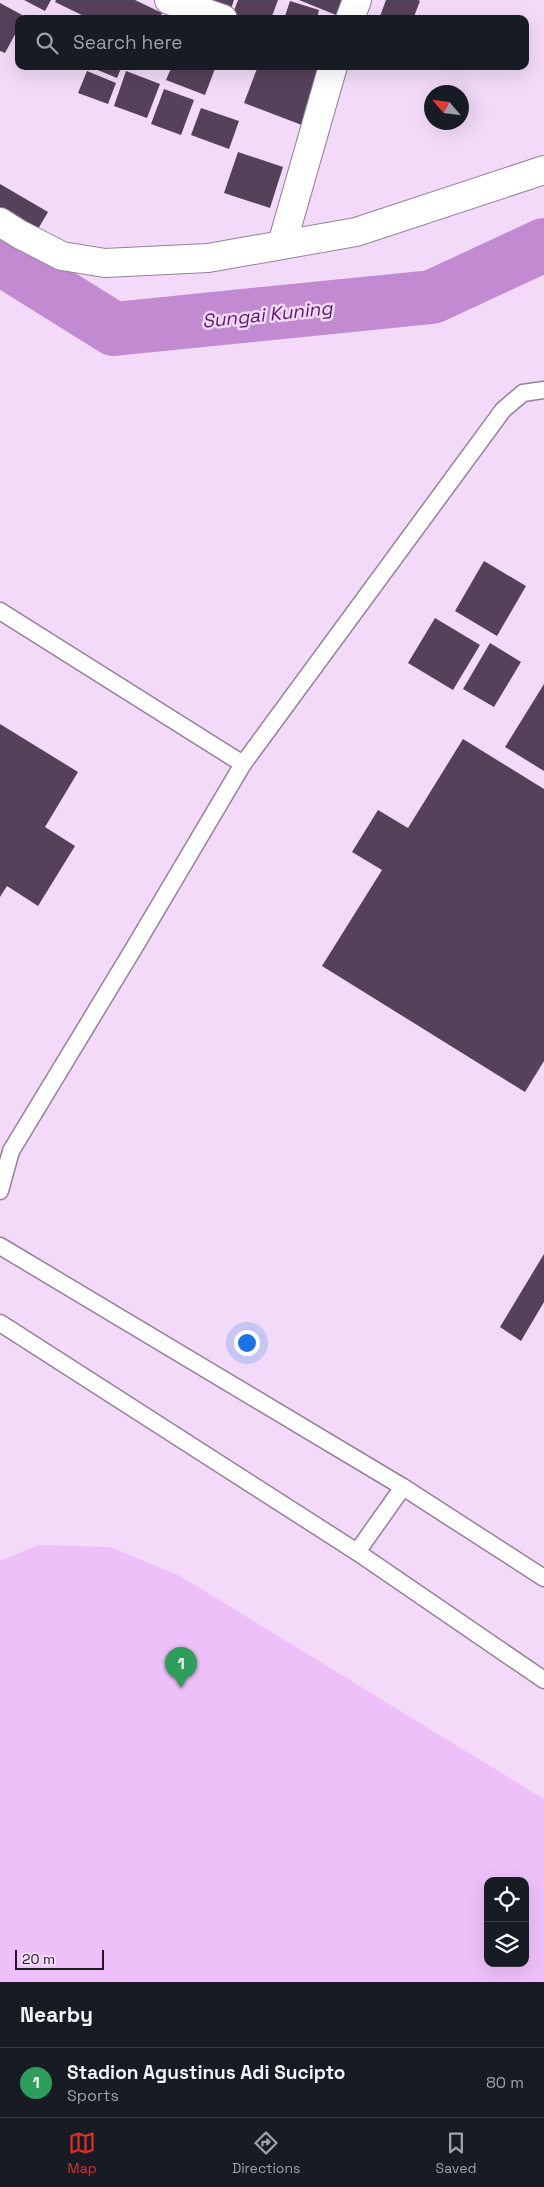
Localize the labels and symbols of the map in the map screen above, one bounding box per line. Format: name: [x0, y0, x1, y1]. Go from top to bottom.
north arrow: [424, 85, 469, 130]
water label: Sungai Kuning: [201, 295, 334, 334]
your location: [234, 1330, 260, 1356]
pin: 1: [165, 1647, 197, 1688]
scale bar: [15, 1947, 104, 1970]

